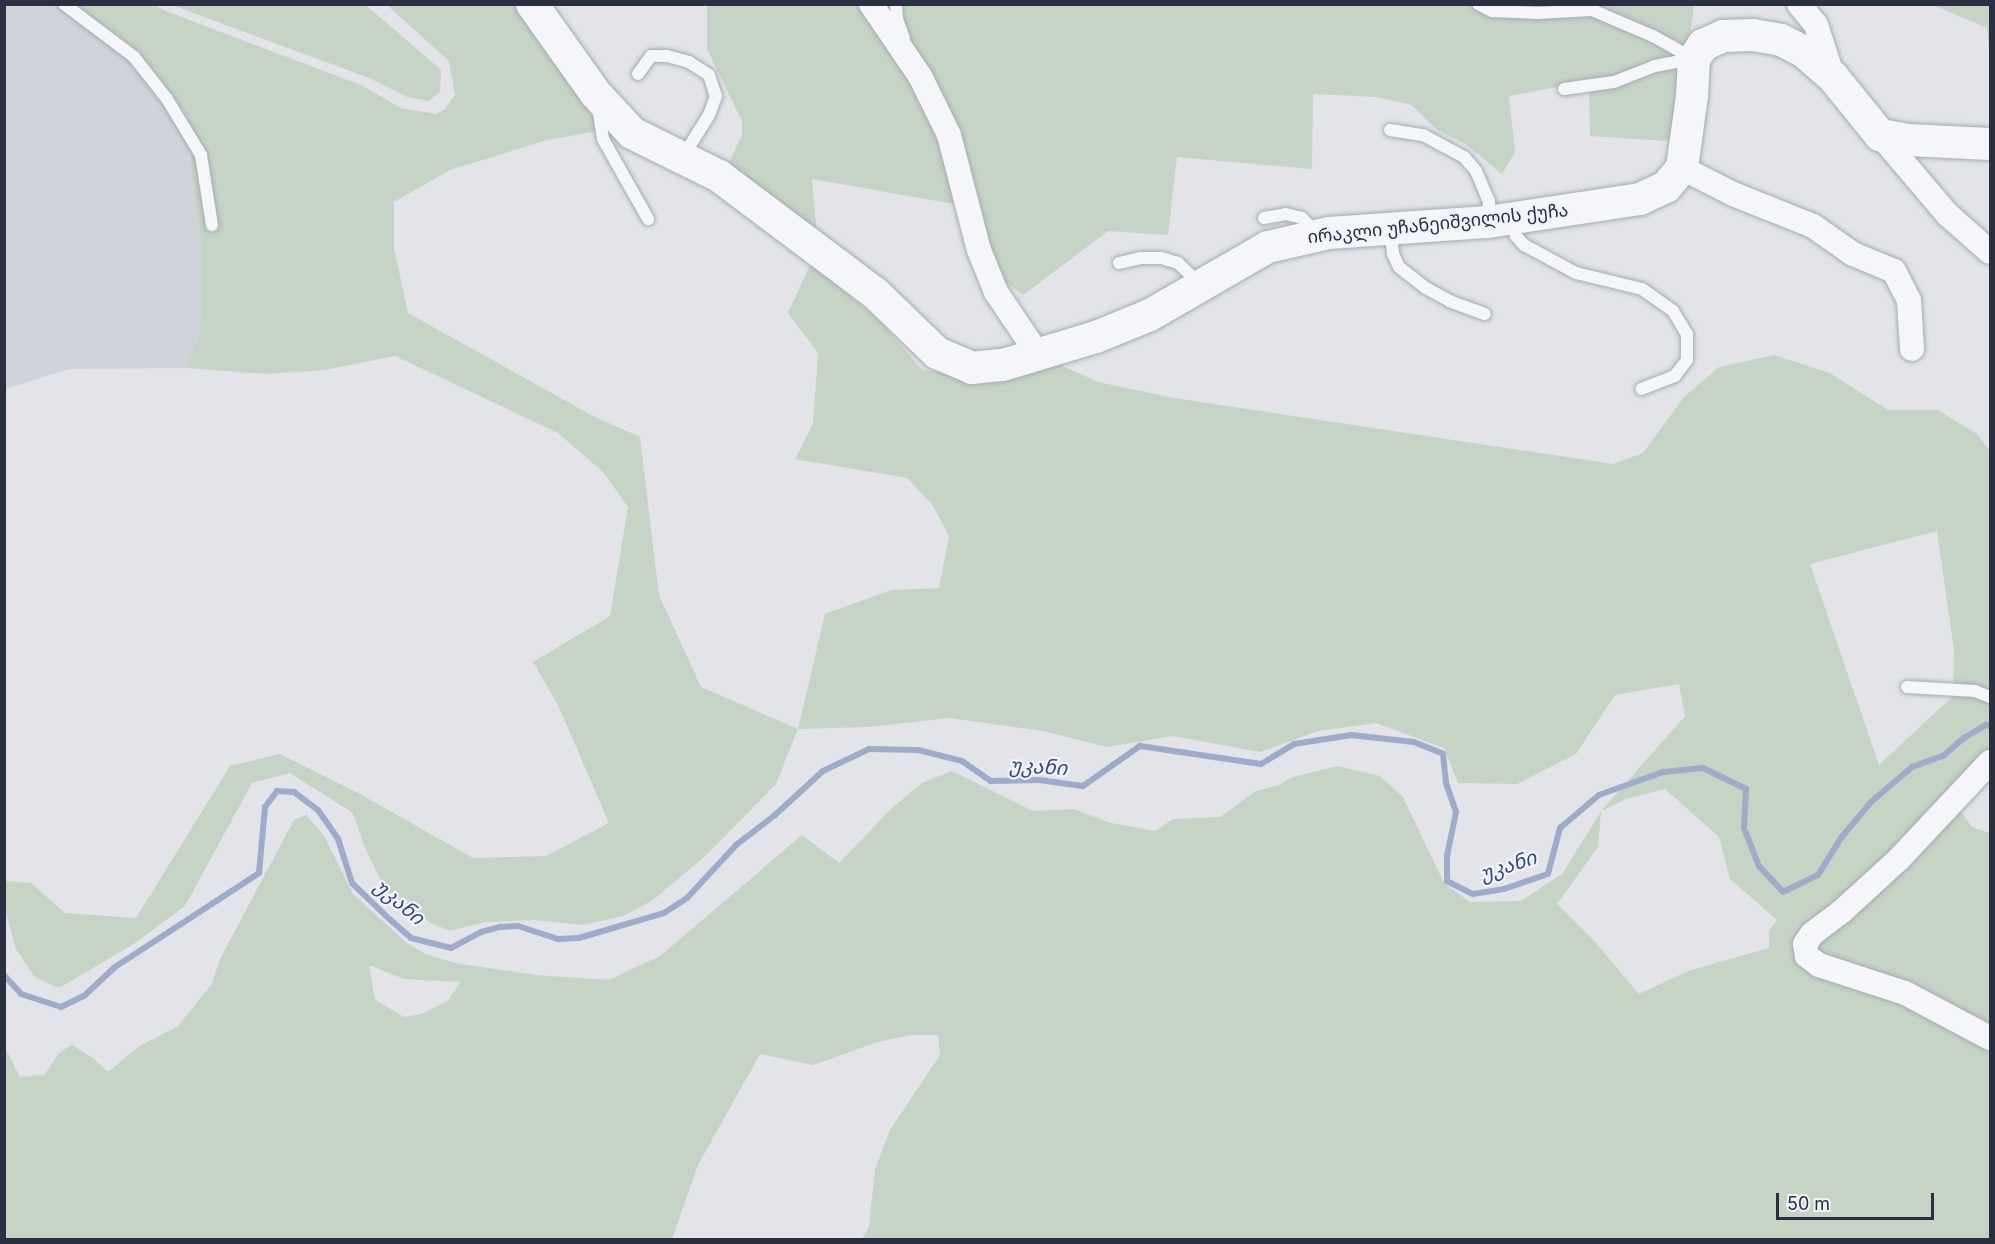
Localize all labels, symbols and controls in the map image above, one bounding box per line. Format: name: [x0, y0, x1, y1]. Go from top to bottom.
street label: ირაკლი უჩანეიშვილის ქუჩა: [1307, 200, 1569, 248]
water label: უკანი: [1008, 753, 1068, 781]
water label: უკანი: [1477, 846, 1539, 886]
water label: უკანი: [369, 874, 429, 930]
scale bar: [1779, 1181, 1936, 1219]
text: 50 m: [1787, 1193, 1830, 1214]

